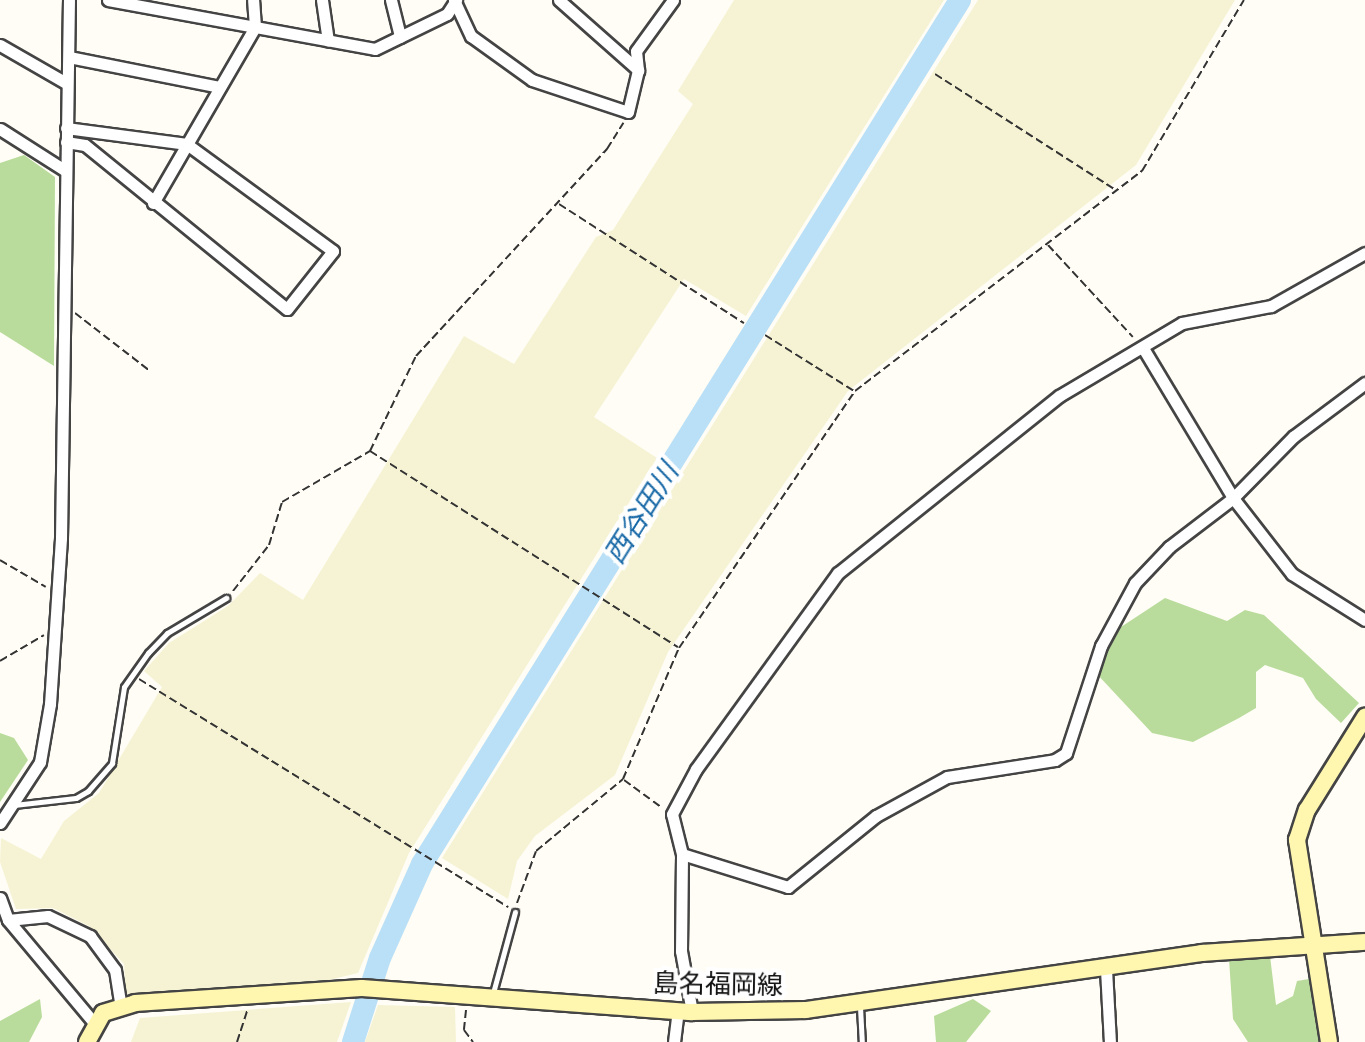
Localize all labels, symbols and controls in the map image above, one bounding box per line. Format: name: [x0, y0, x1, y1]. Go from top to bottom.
water label: 西谷田川: [597, 457, 685, 569]
street label: 島名福岡線: [653, 968, 783, 1002]

